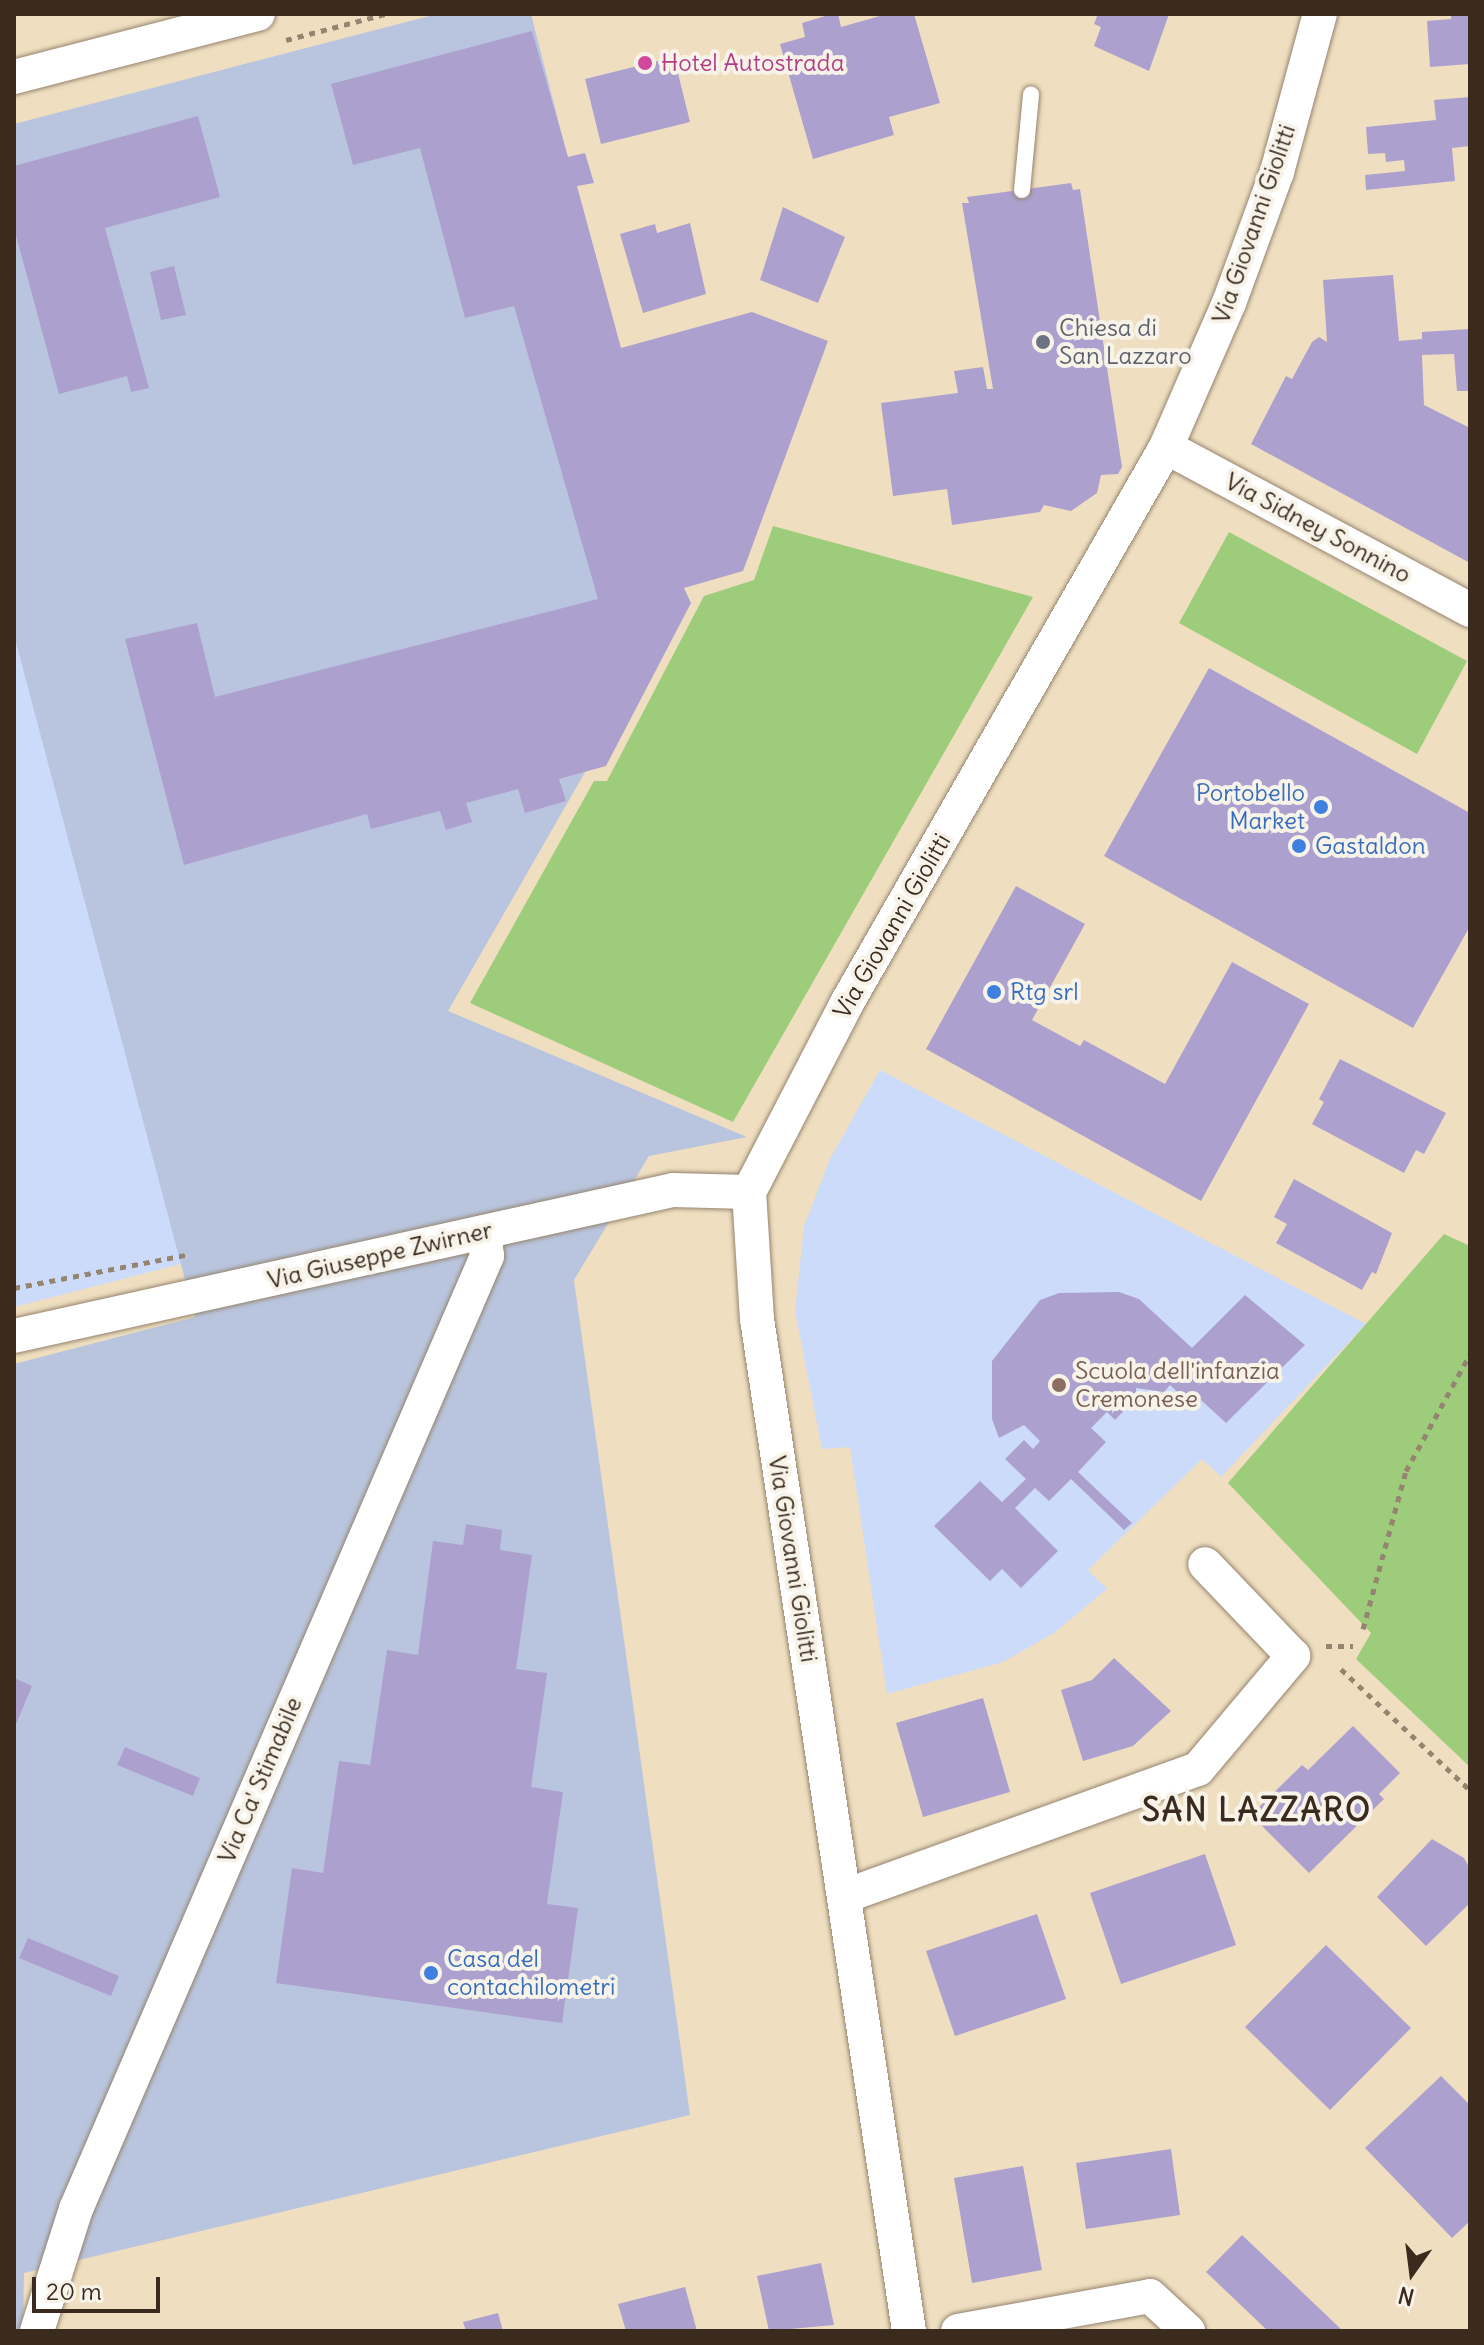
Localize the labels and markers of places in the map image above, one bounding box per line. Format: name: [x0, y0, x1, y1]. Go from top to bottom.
place label: Hotel Autostrada: [661, 49, 844, 77]
marker: Hotel Autostrada: [636, 54, 654, 72]
place label: Chiesa di San Lazzaro: [1059, 314, 1192, 370]
marker: Chiesa di San Lazzaro: [1034, 333, 1052, 351]
place label: Portobello Market: [1196, 779, 1305, 835]
marker: Portobello Market: [1312, 798, 1330, 816]
place label: Gastaldon: [1315, 832, 1426, 860]
marker: Gastaldon: [1290, 837, 1308, 855]
place label: Rtg srl: [1010, 978, 1079, 1006]
marker: Rtg srl: [985, 983, 1003, 1001]
place label: Scuola dell'infanzia Cremonese: [1075, 1357, 1280, 1413]
marker: Scuola dell'infanzia Cremonese: [1050, 1376, 1068, 1394]
place label: Casa del contachilometri: [447, 1945, 615, 2001]
marker: Casa del contachilometri: [422, 1964, 440, 1982]

